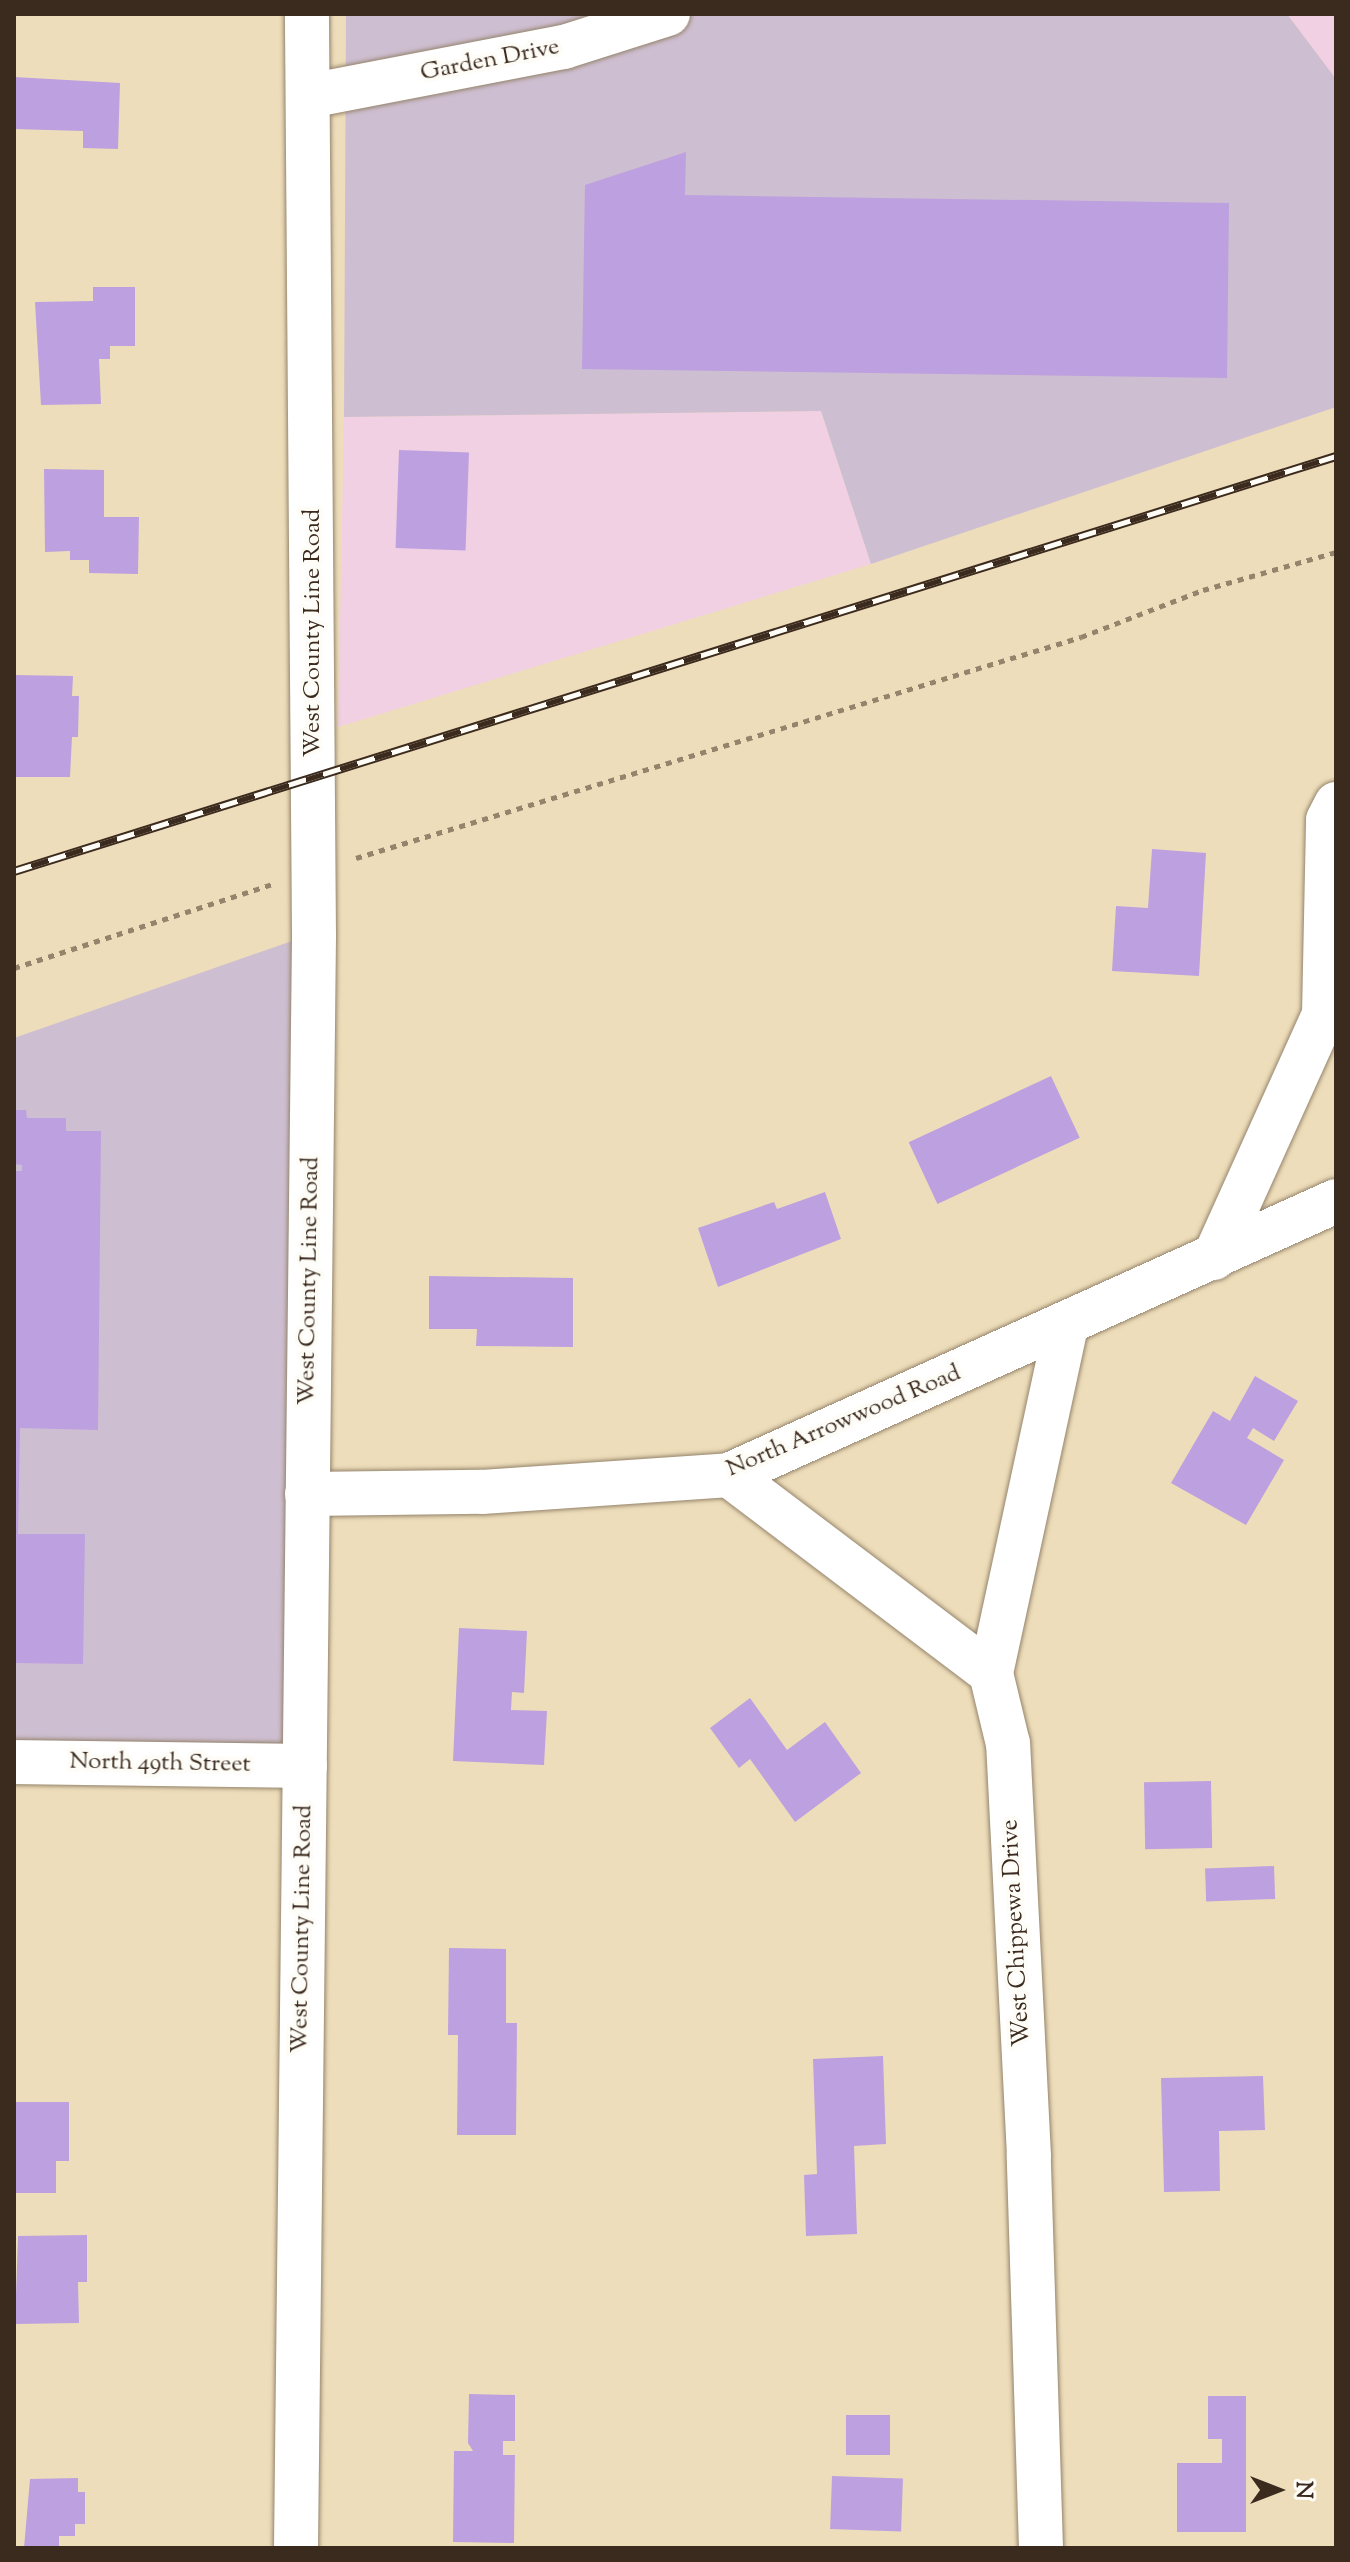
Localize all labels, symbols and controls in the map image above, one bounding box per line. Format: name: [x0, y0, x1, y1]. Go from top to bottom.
street label: Garden Drive: [418, 33, 562, 89]
street label: West County Line Road: [300, 509, 328, 757]
street label: West County Line Road: [293, 1156, 327, 1406]
street label: North Arrowwood Road: [722, 1360, 966, 1484]
street label: North 49th Street: [69, 1748, 251, 1780]
street label: West County Line Road: [286, 1804, 320, 2054]
street label: West Chippewa Drive: [997, 1819, 1037, 2047]
north arrow: [1238, 2450, 1318, 2530]
text: N: [1286, 2481, 1318, 2499]

